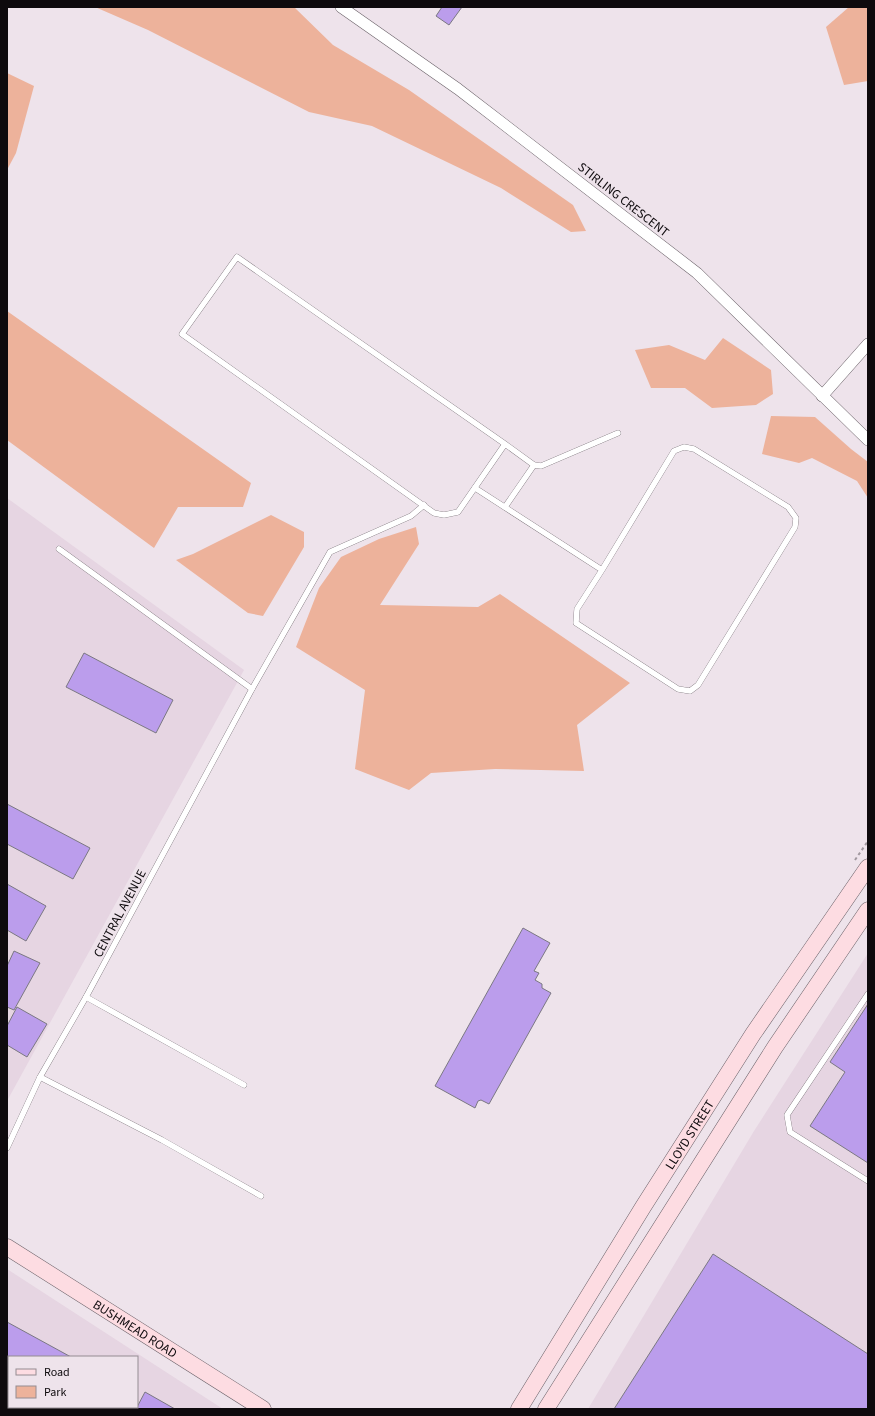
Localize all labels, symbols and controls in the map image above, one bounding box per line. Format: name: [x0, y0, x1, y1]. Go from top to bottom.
street label: STIRLING CRESCENT: [574, 158, 673, 241]
street label: CENTRAL AVENUE: [89, 866, 151, 961]
street label: LLOYD STREET: [661, 1097, 719, 1173]
street label: BUSHMEAD ROAD: [89, 1296, 180, 1362]
legend: [8, 1356, 138, 1408]
text: Road: [44, 1364, 70, 1381]
text: Park: [44, 1384, 66, 1401]

